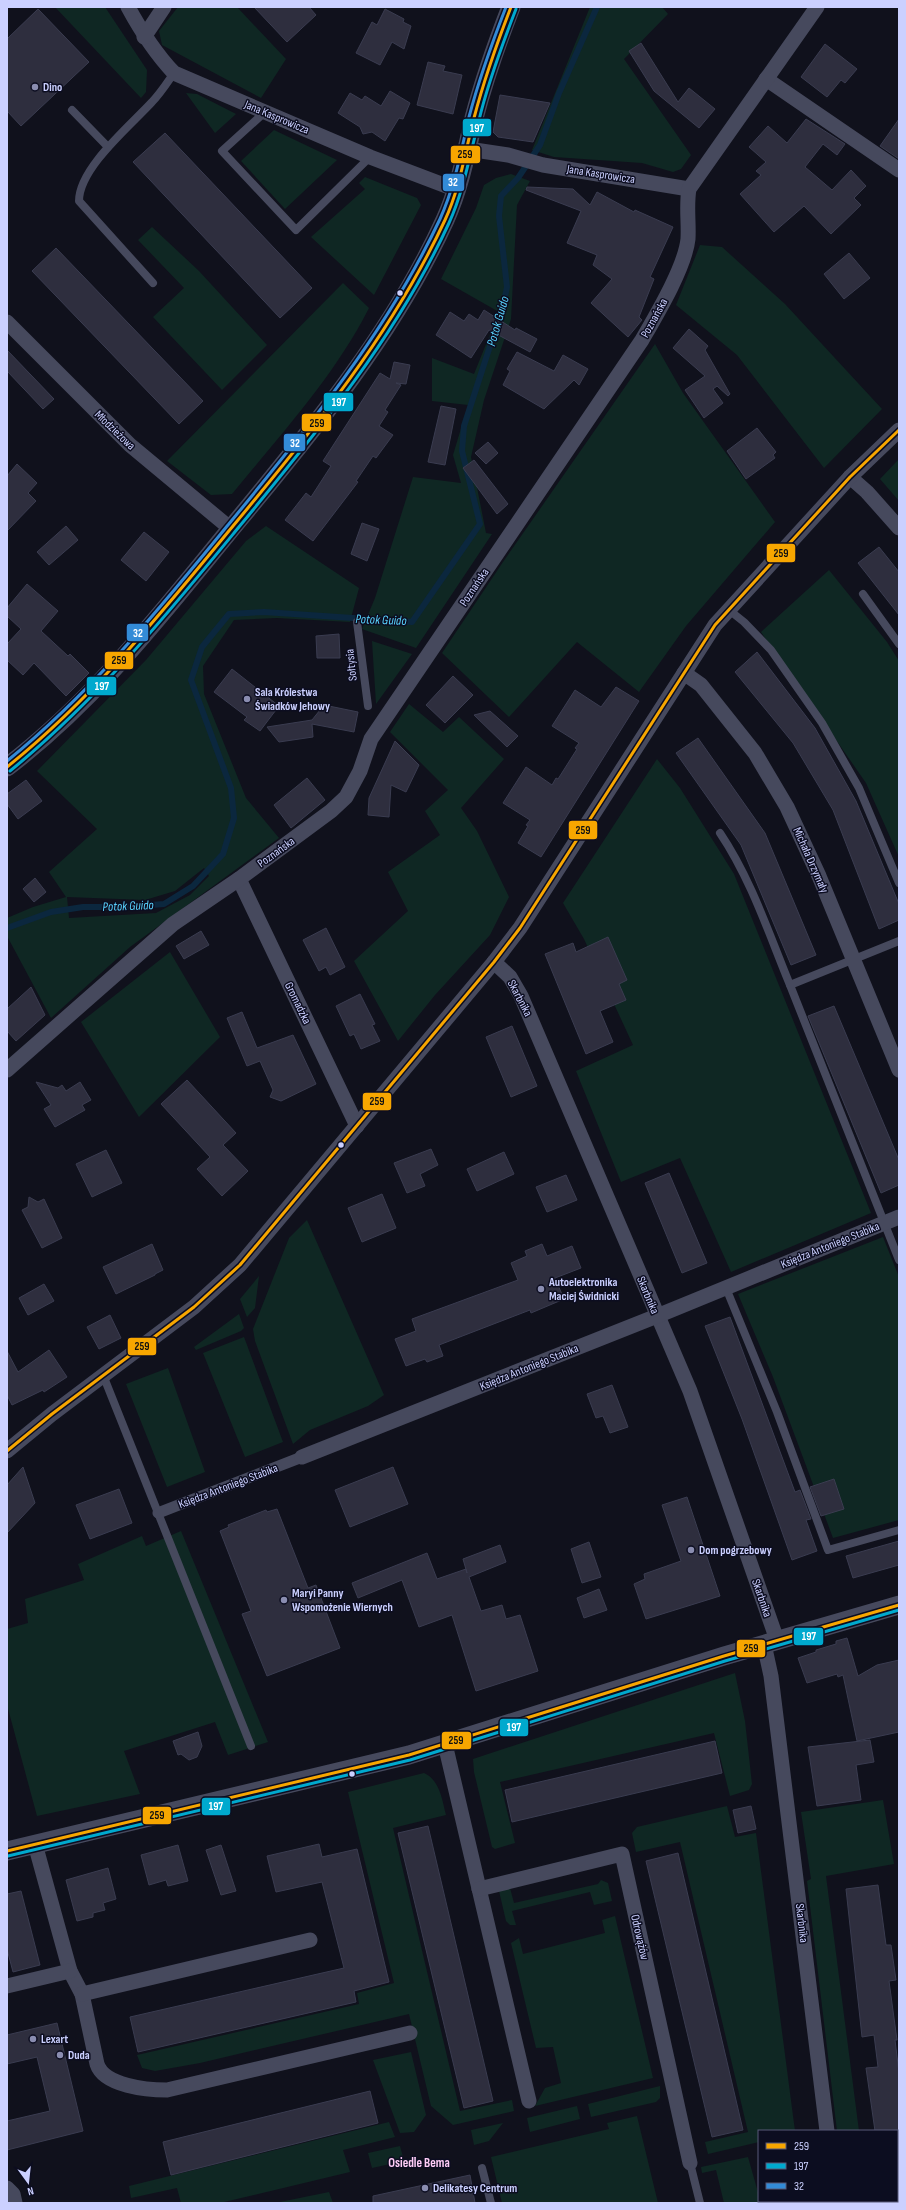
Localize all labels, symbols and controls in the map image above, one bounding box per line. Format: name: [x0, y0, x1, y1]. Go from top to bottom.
place label: Dino: [43, 80, 62, 95]
marker: Dino: [30, 82, 40, 92]
street label: Jana Kasprowicza: [241, 97, 312, 138]
line badge: 197: [462, 118, 492, 137]
text: 197: [470, 122, 484, 135]
line badge: 259: [450, 145, 481, 164]
text: 259: [458, 148, 472, 161]
street label: Jana Kasprowicza: [565, 162, 636, 187]
line badge: 32: [442, 173, 465, 192]
text: 32: [448, 176, 458, 189]
unlabelled marker: [395, 288, 405, 298]
water label: Potok Guido: [483, 294, 513, 348]
street label: Poznańska: [638, 296, 672, 341]
line badge: 197: [323, 392, 354, 412]
text: 197: [332, 396, 346, 409]
street label: Młodzieżowa: [91, 407, 138, 454]
line badge: 259: [301, 413, 332, 432]
text: 259: [310, 417, 324, 430]
line badge: 32: [283, 433, 306, 452]
text: 32: [290, 437, 300, 450]
line badge: 259: [766, 543, 796, 563]
text: 259: [774, 547, 788, 560]
street label: Poznańska: [456, 565, 493, 609]
water label: Potok Guido: [355, 611, 408, 629]
line badge: 32: [126, 623, 149, 642]
text: 32: [133, 627, 143, 640]
street label: Sołtysia: [342, 648, 361, 682]
line badge: 259: [104, 651, 134, 670]
text: 259: [112, 654, 126, 667]
line badge: 197: [86, 676, 117, 696]
text: 197: [95, 680, 109, 693]
place label: Sala Królestwa Świadków Jehowy: [255, 685, 330, 714]
marker: Sala Królestwa Świadków Jehowy: [242, 694, 252, 704]
line badge: 259: [568, 820, 598, 840]
text: 259: [576, 824, 590, 837]
street label: Michała Drzymały: [789, 825, 832, 896]
street label: Poznańska: [255, 834, 298, 871]
water label: Potok Guido: [102, 897, 155, 915]
street label: Skarbnika: [504, 977, 536, 1019]
street label: Gromadzka: [281, 980, 314, 1027]
line badge: 259: [362, 1092, 392, 1111]
text: 259: [370, 1095, 384, 1108]
unlabelled marker: [336, 1140, 346, 1150]
street label: Księdza Antoniego Stabika: [779, 1219, 882, 1272]
street label: Skarbnika: [633, 1274, 662, 1317]
place label: Autoelektronika Maciej Świdnicki: [548, 1275, 619, 1304]
marker: Autoelektronika Maciej Świdnicki: [536, 1284, 546, 1294]
line badge: 259: [127, 1337, 157, 1356]
text: 259: [135, 1340, 149, 1353]
street label: Księdza Antoniego Stabika: [478, 1341, 581, 1394]
street label: Księdza Antoniego Stabika: [176, 1460, 280, 1512]
place label: Dom pogrzebowy: [699, 1543, 772, 1558]
marker: Dom pogrzebowy: [686, 1545, 696, 1555]
street label: Skarbnika: [748, 1577, 775, 1620]
place label: Maryi Panny Wspomożenie Wiernych: [292, 1586, 393, 1615]
marker: Maryi Panny Wspomożenie Wiernych: [279, 1595, 289, 1605]
line badge: 197: [793, 1627, 824, 1646]
text: 197: [802, 1630, 816, 1643]
line badge: 259: [736, 1639, 766, 1658]
text: 259: [744, 1642, 758, 1655]
line badge: 197: [499, 1718, 529, 1737]
text: 197: [507, 1721, 521, 1734]
line badge: 259: [441, 1731, 472, 1750]
text: 259: [449, 1734, 463, 1747]
unlabelled marker: [347, 1769, 357, 1779]
line badge: 197: [201, 1797, 231, 1816]
text: 197: [209, 1800, 223, 1813]
line badge: 259: [142, 1806, 172, 1825]
text: 259: [150, 1809, 164, 1822]
street label: Skarbnika: [792, 1903, 811, 1944]
street label: Odrowążów: [627, 1913, 652, 1962]
place label: Lexart: [41, 2032, 68, 2047]
marker: Lexart: [28, 2034, 38, 2044]
place label: Duda: [68, 2048, 90, 2063]
marker: Duda: [55, 2050, 65, 2060]
legend: [758, 2130, 898, 2202]
text: 259: [794, 2139, 809, 2154]
district label: Osiedle Bema: [388, 2155, 450, 2171]
text: 197: [794, 2159, 809, 2174]
north arrow: [8, 2162, 48, 2202]
text: 32: [794, 2179, 804, 2194]
place label: Delikatesy Centrum: [433, 2181, 517, 2196]
marker: Delikatesy Centrum: [420, 2183, 430, 2193]
text: N: [26, 2184, 35, 2198]

